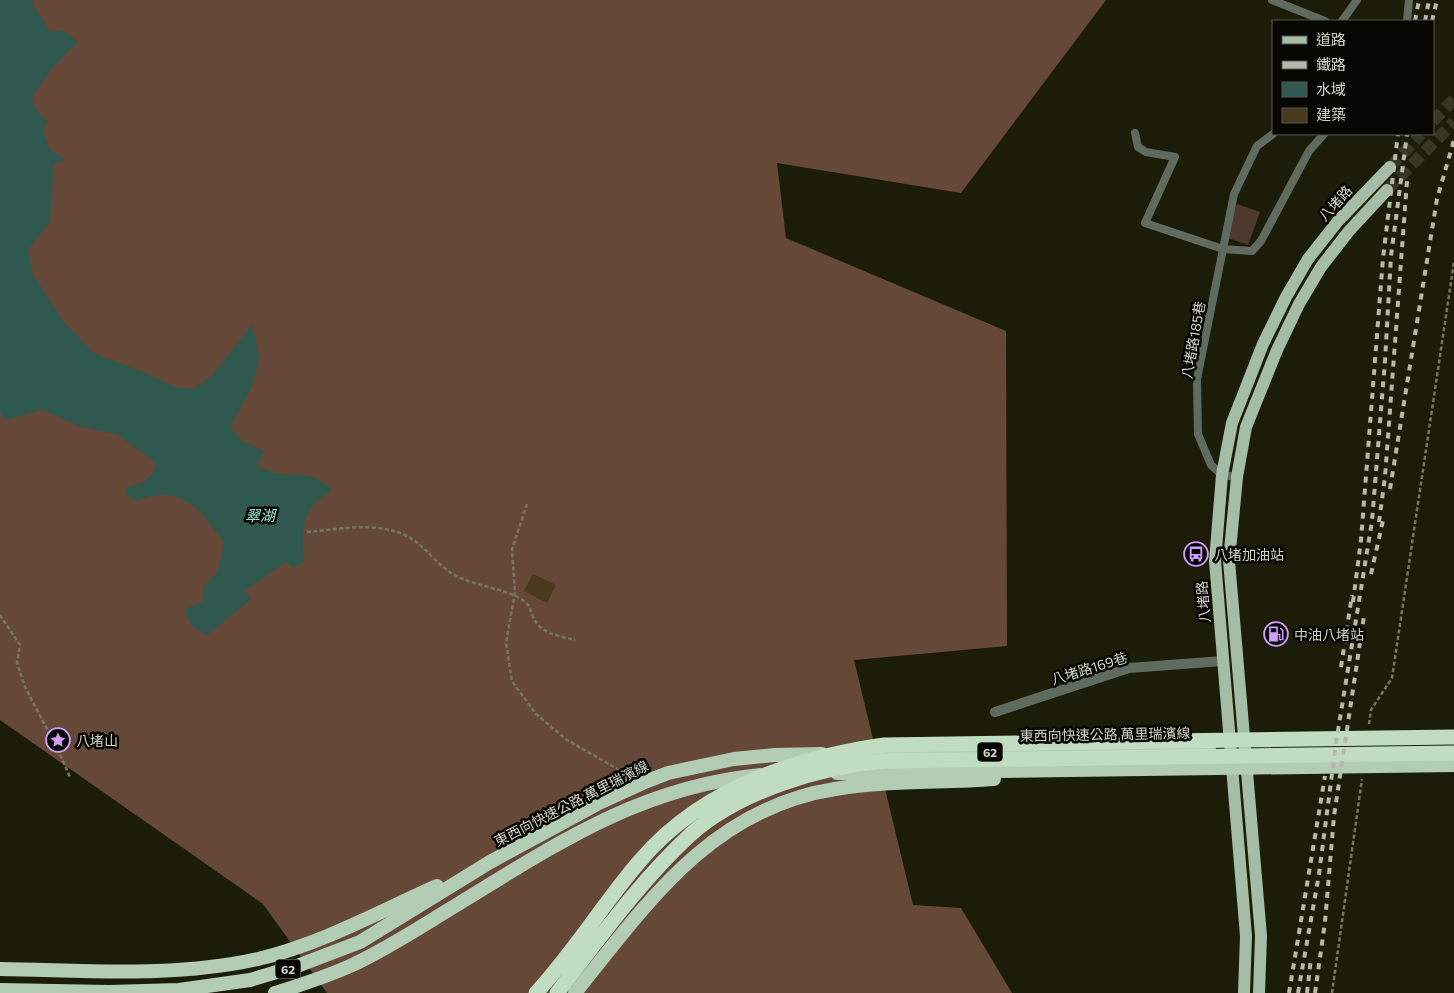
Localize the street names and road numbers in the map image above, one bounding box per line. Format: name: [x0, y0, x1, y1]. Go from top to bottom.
street label: 八堵路: [1315, 182, 1355, 224]
street label: 八堵路185巷: [1178, 300, 1208, 380]
street label: 八堵路: [1193, 580, 1213, 624]
street label: 八堵路169巷: [1049, 648, 1129, 688]
street label: 東西向快速公路 萬里瑞濱線: [1020, 724, 1190, 744]
road number: 62: [978, 742, 1002, 762]
street label: 東西向快速公路 萬里瑞濱線: [491, 757, 651, 849]
road number: 62: [276, 960, 300, 979]

